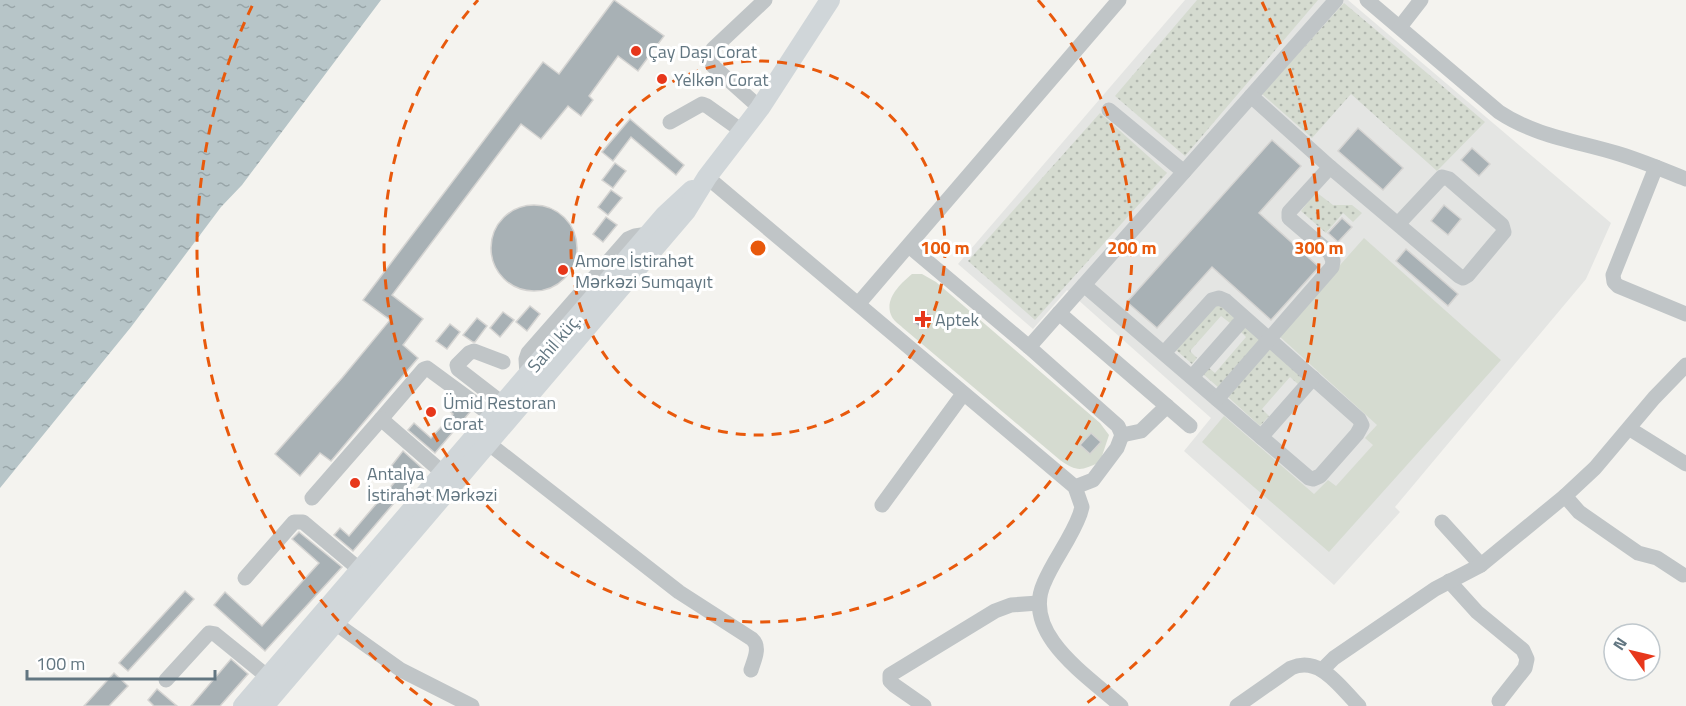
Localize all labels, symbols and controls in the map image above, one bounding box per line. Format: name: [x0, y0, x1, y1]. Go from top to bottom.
place label: Çay Daşı Corat: [648, 38, 758, 65]
marker: Çay Daşı Corat: [629, 44, 643, 58]
place label: Yelkən Corat: [674, 66, 769, 93]
marker: Yelkən Corat: [655, 72, 669, 86]
text: 100 m: [920, 234, 970, 261]
text: 200 m: [1107, 234, 1157, 261]
text: 300 m: [1294, 234, 1344, 261]
centre of rings: [748, 238, 768, 258]
place label: Amore İstirahət Mərkəzi Sumqayıt: [575, 247, 713, 295]
marker: Amore İstirahət Mərkəzi Sumqayıt: [556, 263, 570, 277]
place label: Aptek: [935, 306, 980, 333]
street label: Sahil küç.: [521, 308, 587, 378]
marker: Aptek: [916, 312, 930, 326]
place label: Ümid Restoran Corat: [443, 389, 556, 437]
marker: Ümid Restoran Corat: [424, 405, 438, 419]
place label: Antalya İstirahət Mərkəzi: [367, 460, 497, 508]
marker: Antalya İstirahət Mərkəzi: [348, 476, 362, 490]
north arrow: [1602, 622, 1662, 682]
text: N: [1607, 632, 1633, 655]
scale bar: [27, 643, 214, 681]
text: 100 m: [36, 650, 85, 677]

